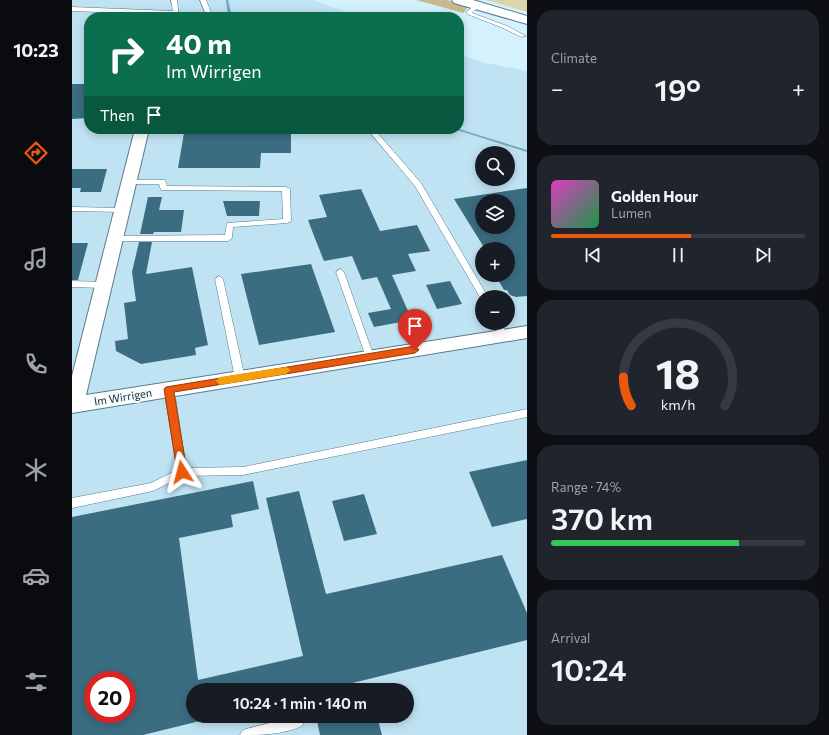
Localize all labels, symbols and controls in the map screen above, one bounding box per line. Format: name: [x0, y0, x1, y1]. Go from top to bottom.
text: 40 m: [166, 26, 232, 60]
icon: right: [100, 28, 152, 80]
text: 10:23: [13, 39, 59, 61]
text: Climate: [551, 50, 597, 66]
text: Im Wirrigen: [166, 60, 262, 82]
text: 19°: [655, 70, 701, 107]
text: −: [551, 75, 564, 102]
text: +: [792, 75, 805, 102]
icon: arrive: [143, 104, 165, 126]
text: Then: [100, 106, 135, 124]
icon: directions: [22, 139, 50, 167]
map controls: [475, 146, 515, 330]
button: search: [475, 146, 515, 186]
text: Golden Hour: [611, 187, 698, 205]
button: layers: [475, 194, 515, 234]
text: Lumen: [611, 205, 651, 221]
button: +: [475, 242, 515, 282]
icon: previous: [582, 244, 604, 266]
icon: pause: [667, 244, 689, 266]
icon: next: [752, 244, 774, 266]
icon: music: [22, 245, 50, 273]
button: −: [475, 290, 515, 330]
pin: [398, 309, 432, 350]
icon: arrive: [404, 315, 426, 337]
text: 18: [656, 346, 700, 397]
icon: phone: [22, 350, 50, 378]
street label: Im Wirrigen: [93, 386, 153, 407]
text: km/h: [661, 394, 695, 412]
position arrow: [161, 451, 203, 493]
icon: climate: [22, 456, 50, 484]
text: Range · 74%: [551, 479, 621, 495]
text: 370 km: [551, 499, 653, 536]
icon: car: [22, 562, 50, 590]
text: Arrival: [551, 630, 590, 646]
text: 10:24: [551, 650, 627, 687]
icon: filters: [22, 668, 50, 696]
speed limit sign: 20: [84, 671, 136, 723]
text: 10:24 · 1 min · 140 m: [233, 694, 367, 712]

